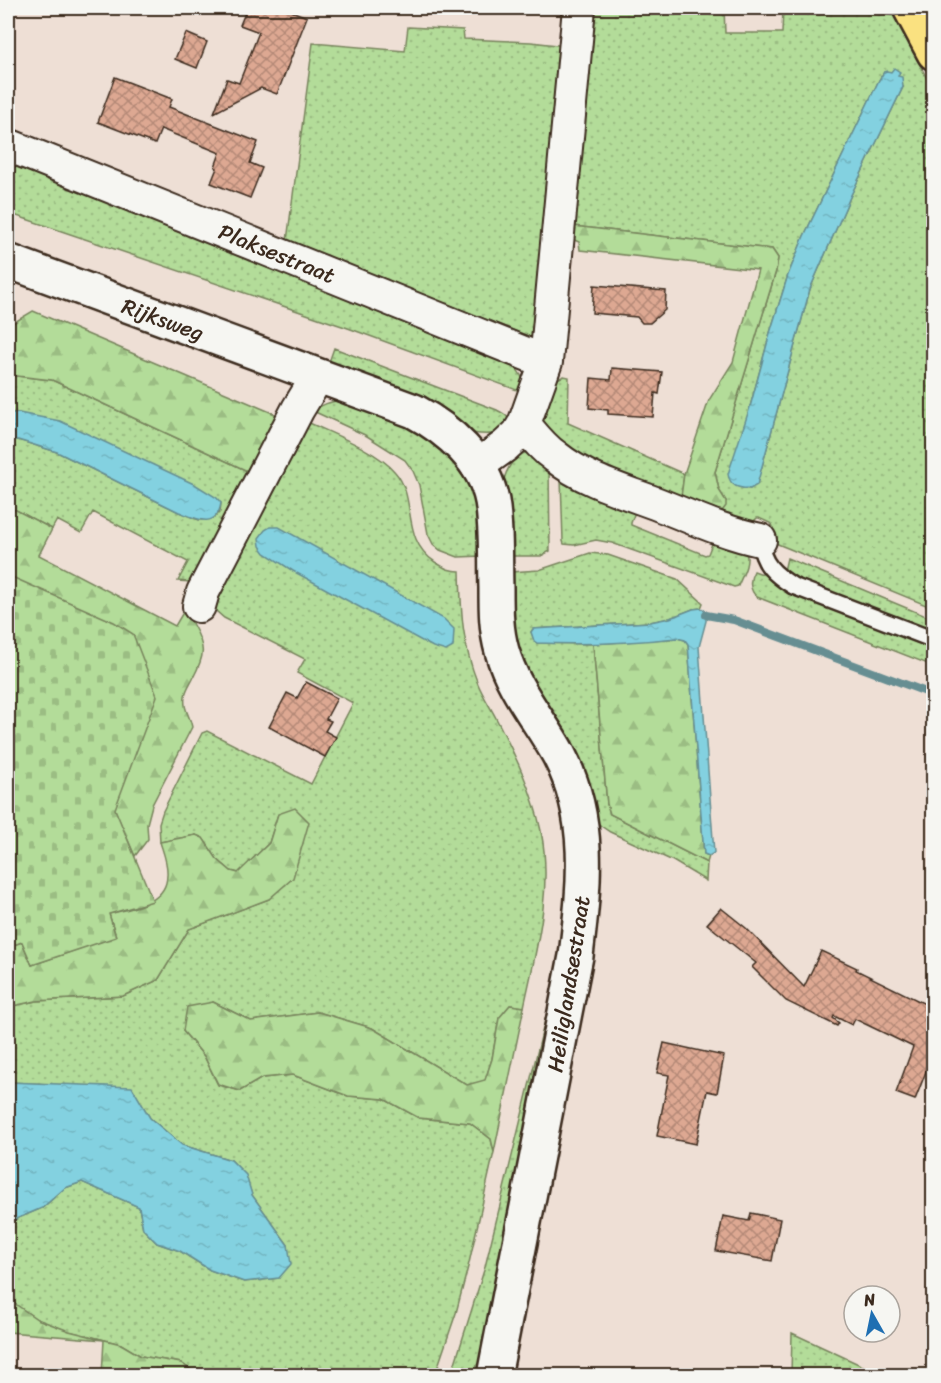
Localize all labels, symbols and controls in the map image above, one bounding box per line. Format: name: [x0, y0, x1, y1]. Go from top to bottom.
street label: Plaksestraat: [212, 212, 342, 295]
street label: Rijksweg: [116, 287, 209, 352]
street label: Heiliglandsestraat: [535, 893, 602, 1075]
north arrow: [842, 1284, 902, 1344]
text: N: [861, 1284, 878, 1315]

